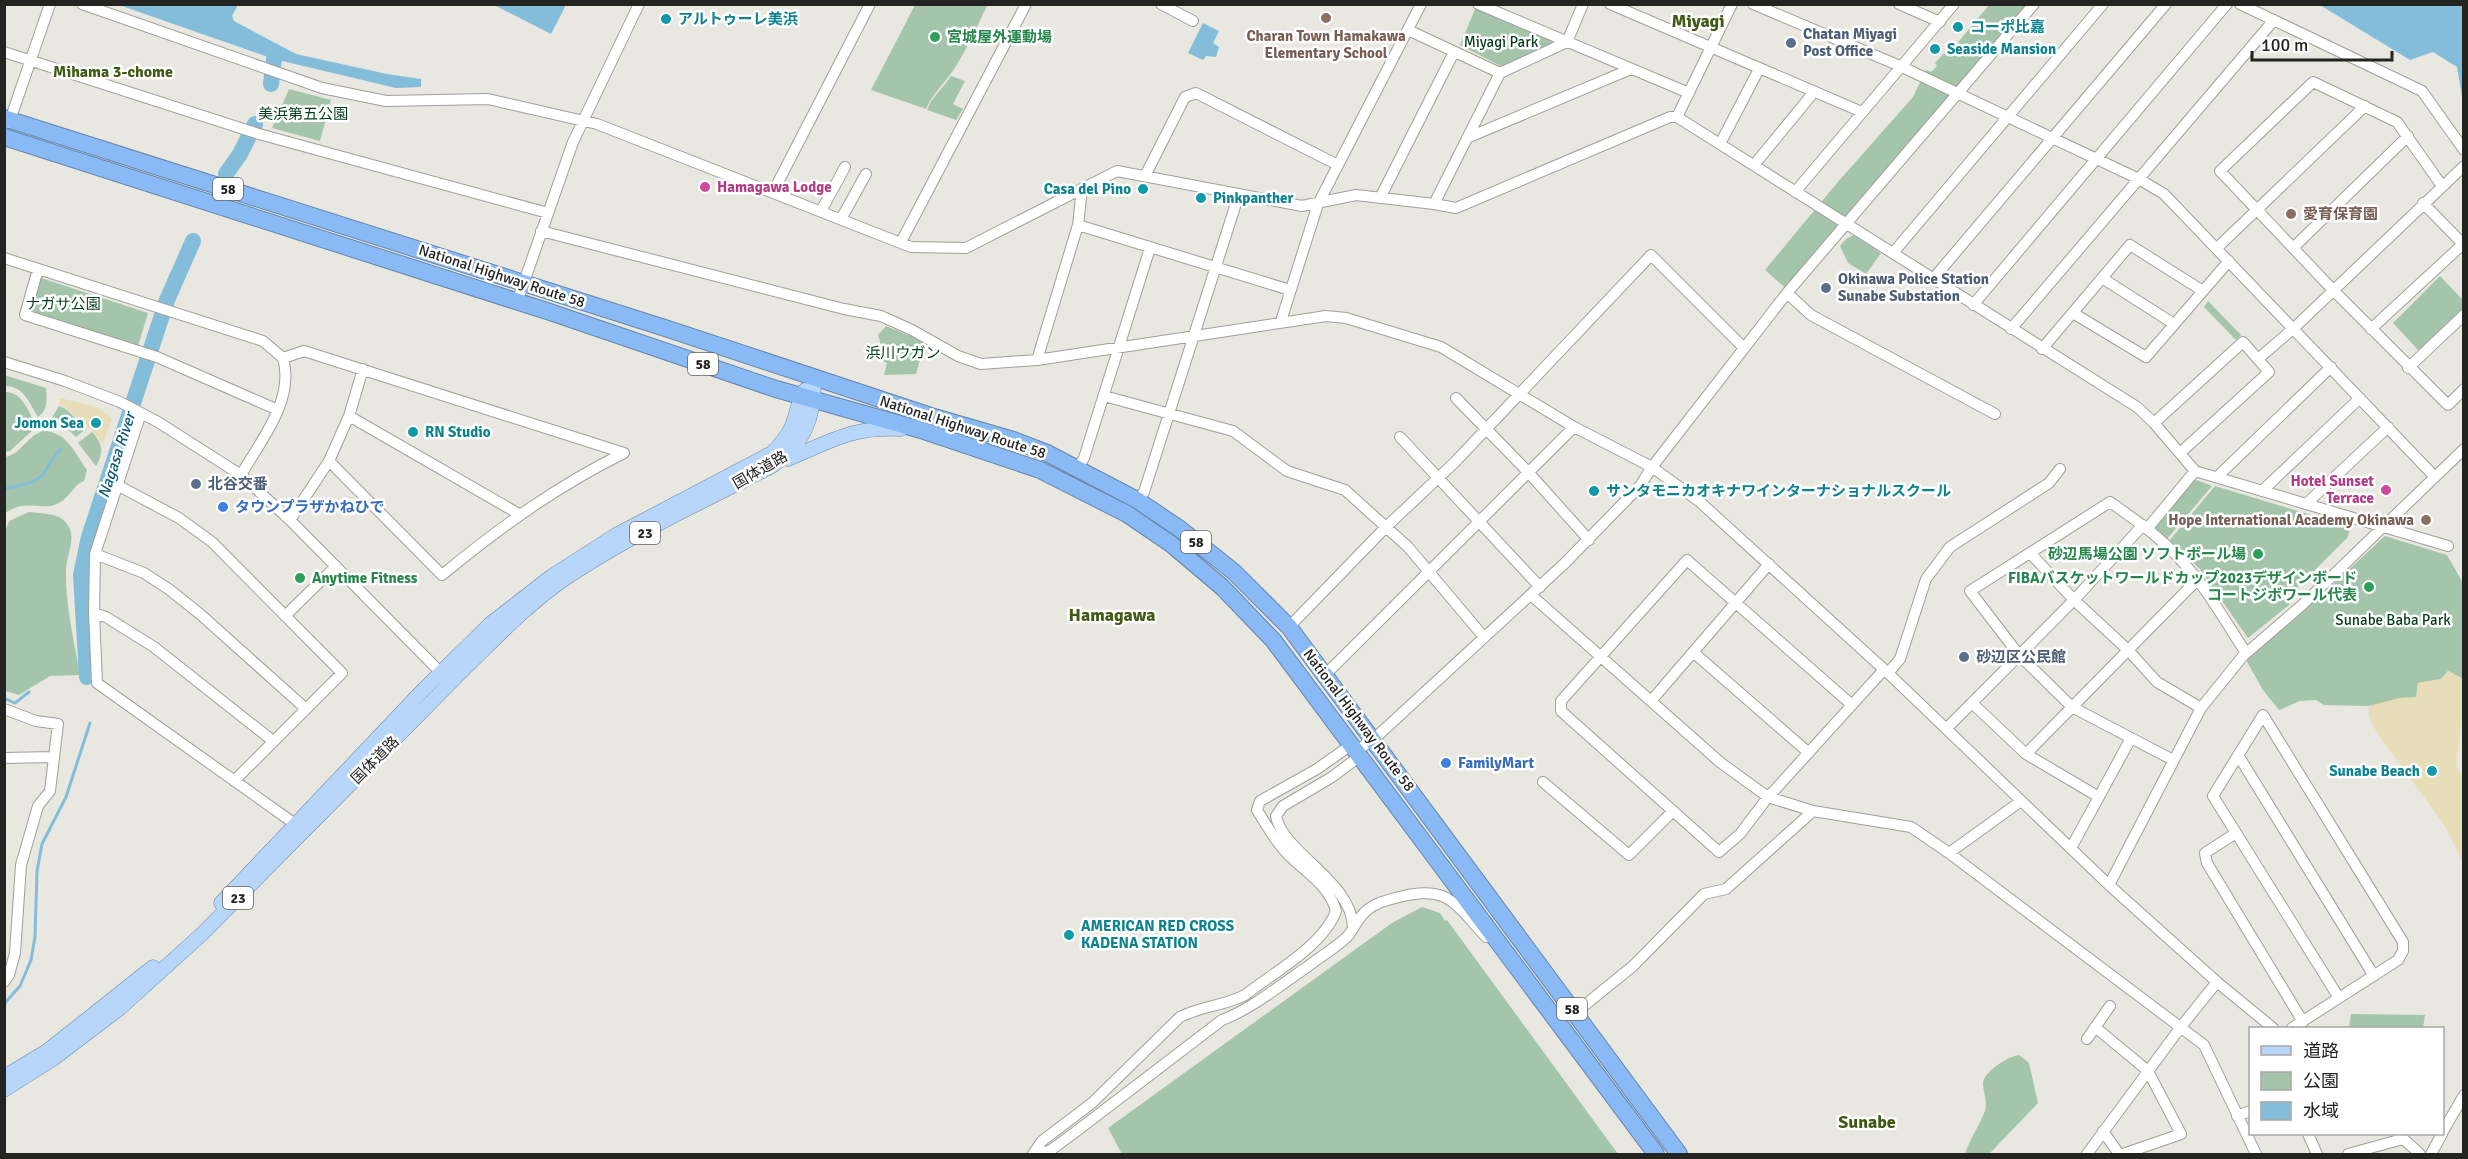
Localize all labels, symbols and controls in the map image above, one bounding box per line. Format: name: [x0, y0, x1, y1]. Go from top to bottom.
place label: アルトゥーレ美浜: [678, 10, 799, 28]
district label: Miyagi: [1671, 10, 1725, 32]
marker: Charan Town Hamakawa Elementary School: [1319, 11, 1333, 25]
marker: アルトゥーレ美浜: [659, 12, 673, 26]
place label: コーポ比嘉: [1970, 18, 2045, 36]
marker: コーポ比嘉: [1951, 20, 1965, 34]
scale bar: [2252, 24, 2392, 62]
place label: Chatan Miyagi Post Office: [1803, 25, 1897, 60]
place label: Charan Town Hamakawa Elementary School: [1246, 27, 1406, 62]
place label: 宮城屋外運動場: [947, 28, 1052, 46]
marker: 宮城屋外運動場: [928, 30, 942, 44]
park label: Miyagi Park: [1464, 33, 1539, 51]
text: 100 m: [2261, 34, 2308, 56]
marker: Chatan Miyagi Post Office: [1784, 36, 1798, 50]
place label: Seaside Mansion: [1947, 40, 2056, 58]
marker: Seaside Mansion: [1928, 42, 1942, 56]
district label: Mihama 3-chome: [53, 62, 173, 82]
park label: 美浜第五公園: [258, 105, 348, 123]
road number: 58: [213, 178, 243, 200]
place label: Hamagawa Lodge: [717, 178, 832, 196]
marker: Hamagawa Lodge: [698, 180, 712, 194]
place label: Casa del Pino: [1044, 180, 1131, 198]
marker: Casa del Pino: [1136, 182, 1150, 196]
place label: Pinkpanther: [1213, 189, 1294, 207]
marker: Pinkpanther: [1194, 191, 1208, 205]
place label: 愛育保育園: [2303, 205, 2378, 223]
marker: 愛育保育園: [2284, 207, 2298, 221]
street label: National Highway Route 58: [417, 241, 587, 311]
place label: Okinawa Police Station Sunabe Substation: [1838, 270, 1989, 305]
marker: Okinawa Police Station Sunabe Substation: [1819, 281, 1833, 295]
park label: ナガサ公園: [25, 295, 101, 313]
park label: 浜川ウガン: [865, 344, 941, 362]
road number: 58: [688, 353, 718, 375]
street label: National Highway Route 58: [878, 392, 1048, 462]
water label: Nagasa River: [94, 408, 141, 501]
place label: Jomon Sea: [14, 414, 84, 432]
marker: Jomon Sea: [89, 416, 103, 430]
place label: RN Studio: [425, 423, 491, 441]
marker: RN Studio: [406, 425, 420, 439]
street label: 国体道路: [730, 447, 790, 493]
place label: Hotel Sunset Terrace: [2290, 472, 2374, 507]
place label: 北谷交番: [208, 475, 268, 493]
marker: 北谷交番: [189, 477, 203, 491]
place label: サンタモニカオキナワインターナショナルスクール: [1606, 482, 1951, 500]
marker: Hotel Sunset Terrace: [2379, 483, 2393, 497]
marker: サンタモニカオキナワインターナショナルスクール: [1587, 484, 1601, 498]
place label: タウンプラザかねひで: [235, 498, 385, 516]
marker: タウンプラザかねひで: [216, 500, 230, 514]
place label: Hope International Academy Okinawa: [2168, 511, 2414, 529]
marker: Hope International Academy Okinawa: [2419, 513, 2433, 527]
road number: 23: [630, 522, 660, 544]
road number: 58: [1181, 531, 1211, 553]
place label: 砂辺馬場公園 ソフトボール場: [2048, 545, 2246, 563]
marker: 砂辺馬場公園 ソフトボール場: [2251, 547, 2265, 561]
place label: Anytime Fitness: [312, 569, 418, 587]
place label: FIBAバスケットワールドカップ2023デザインボード コートジボワール代表: [2008, 569, 2357, 604]
marker: Anytime Fitness: [293, 571, 307, 585]
marker: FIBAバスケットワールドカップ2023デザインボード コートジボワール代表: [2362, 580, 2376, 594]
district label: Hamagawa: [1069, 604, 1155, 626]
park label: Sunabe Baba Park: [2335, 611, 2451, 629]
street label: National Highway Route 58: [1300, 645, 1418, 795]
place label: 砂辺区公民館: [1976, 648, 2066, 666]
marker: 砂辺区公民館: [1957, 650, 1971, 664]
street label: 国体道路: [347, 732, 403, 788]
place label: FamilyMart: [1458, 754, 1534, 772]
marker: FamilyMart: [1439, 756, 1453, 770]
place label: Sunabe Beach: [2329, 762, 2420, 780]
marker: Sunabe Beach: [2425, 764, 2439, 778]
road number: 23: [223, 887, 253, 909]
place label: AMERICAN RED CROSS KADENA STATION: [1081, 917, 1234, 952]
marker: AMERICAN RED CROSS KADENA STATION: [1062, 928, 1076, 942]
road number: 58: [1557, 998, 1587, 1020]
legend: [2249, 1027, 2444, 1135]
text: 道路: [2303, 1040, 2339, 1062]
text: 公園: [2303, 1070, 2339, 1092]
text: 水域: [2303, 1100, 2339, 1122]
district label: Sunabe: [1838, 1111, 1896, 1133]

